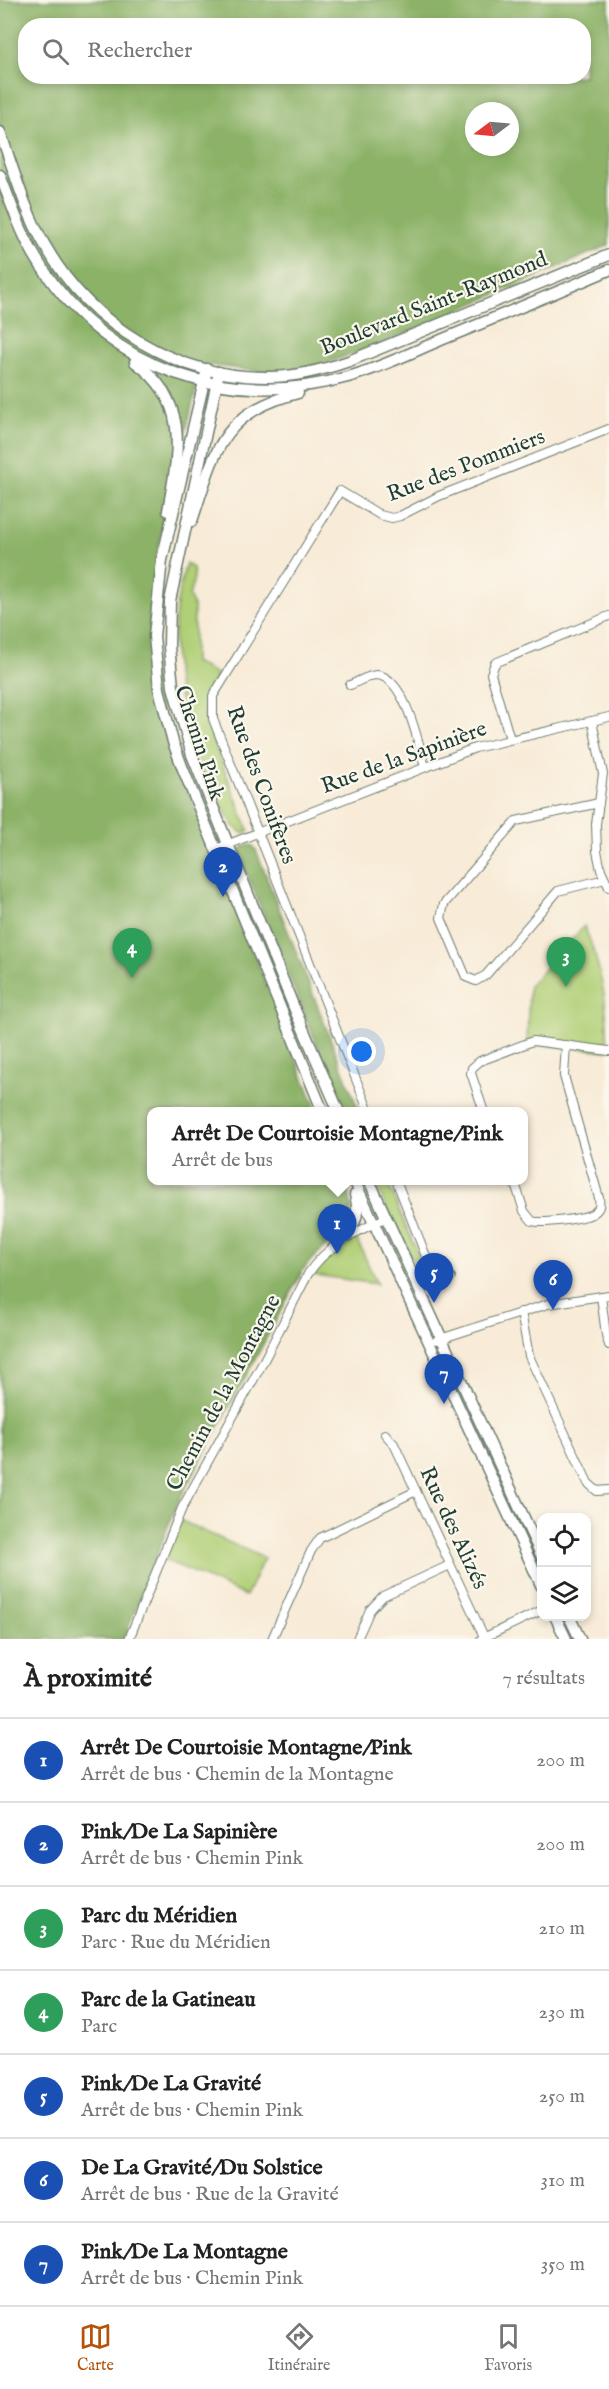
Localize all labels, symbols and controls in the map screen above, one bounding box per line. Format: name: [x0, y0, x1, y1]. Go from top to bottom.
search box: [18, 18, 591, 84]
icon: search: [39, 35, 72, 68]
text: Rechercher: [87, 37, 192, 65]
north arrow: [465, 102, 519, 156]
street label: Boulevard Saint-Raymond: [316, 245, 552, 362]
street label: Rue des Pommiers: [383, 423, 549, 509]
street label: Chemin Pink: [167, 682, 231, 804]
street label: Rue des Conifères: [219, 702, 303, 868]
street label: Rue de la Sapinière: [317, 715, 491, 801]
pin: 2: [204, 848, 242, 897]
pin: 4: [112, 928, 152, 978]
pin: 3: [546, 938, 586, 987]
your location: [347, 1037, 376, 1066]
popup: [147, 1107, 528, 1185]
text: Arrêt De Courtoisie Montagne/Pink: [172, 1120, 503, 1148]
text: Arrêt de bus: [172, 1148, 273, 1173]
pin: 1: [318, 1204, 356, 1254]
pin: 5: [414, 1254, 454, 1303]
pin: 6: [534, 1260, 572, 1310]
street label: Chemin de la Montagne: [160, 1290, 288, 1496]
pin: 7: [424, 1354, 464, 1404]
street label: Rue des Alizés: [412, 1462, 494, 1594]
map controls: [537, 1513, 591, 1621]
button: locate: [537, 1513, 591, 1567]
button: layers: [537, 1567, 591, 1621]
text: À proximité: [24, 1662, 152, 1695]
text: 7 résultats: [502, 1666, 585, 1691]
text: Arrêt De Courtoisie Montagne/Pink: [81, 1734, 412, 1762]
text: 1: [40, 1748, 47, 1773]
text: 200 m: [536, 1748, 585, 1773]
text: Arrêt de bus · Chemin de la Montagne: [81, 1762, 394, 1787]
text: Pink/De La Sapinière: [81, 1818, 277, 1846]
text: 2: [39, 1832, 48, 1857]
text: 200 m: [536, 1832, 585, 1857]
text: Arrêt de bus · Chemin Pink: [81, 1846, 303, 1871]
text: Parc du Méridien: [81, 1902, 237, 1930]
text: 3: [40, 1916, 47, 1941]
text: 210 m: [539, 1916, 585, 1941]
text: Parc · Rue du Méridien: [81, 1930, 271, 1955]
text: Parc de la Gatineau: [81, 1986, 256, 2014]
text: 4: [39, 2000, 48, 2025]
text: 230 m: [539, 2000, 585, 2025]
text: Parc: [81, 2014, 117, 2039]
text: Pink/De La Gravité: [81, 2070, 261, 2098]
text: 5: [40, 2084, 47, 2109]
text: 250 m: [539, 2084, 585, 2109]
text: Arrêt de bus · Chemin Pink: [81, 2098, 303, 2123]
text: De La Gravité/Du Solstice: [81, 2154, 323, 2182]
text: 6: [39, 2168, 48, 2193]
text: 310 m: [541, 2168, 585, 2193]
text: Arrêt de bus · Rue de la Gravité: [81, 2182, 339, 2207]
text: Pink/De La Montagne: [81, 2238, 288, 2266]
text: 7: [39, 2252, 48, 2277]
text: 350 m: [541, 2252, 585, 2277]
text: Arrêt de bus · Chemin Pink: [81, 2266, 303, 2291]
tab: Carte: [77, 2320, 114, 2376]
tab: Itinéraire: [268, 2320, 330, 2376]
tab: Favoris: [484, 2320, 532, 2376]

